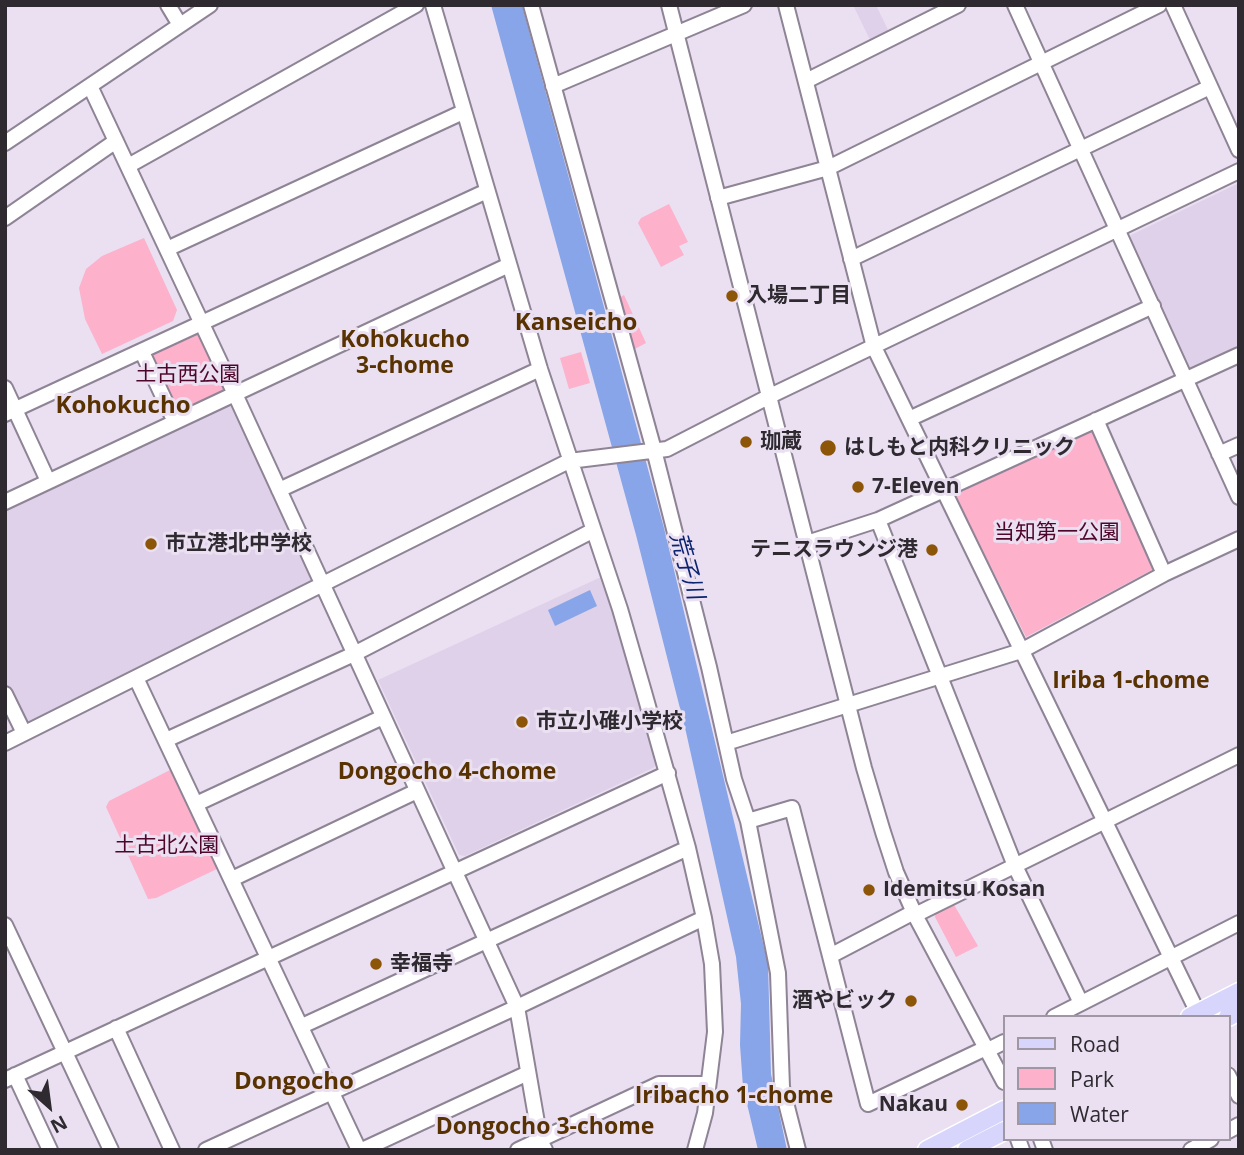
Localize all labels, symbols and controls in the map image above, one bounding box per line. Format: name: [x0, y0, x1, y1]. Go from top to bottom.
place label: 入場二丁目: [746, 283, 851, 309]
marker: 入場二丁目: [724, 288, 740, 304]
district label: Kanseicho: [515, 309, 637, 337]
district label: Kohokucho 3-chome: [340, 326, 470, 380]
park label: 土古西公園: [136, 362, 240, 388]
district label: Kohokucho: [55, 392, 191, 420]
place label: 珈蔵: [760, 429, 802, 455]
marker: 珈蔵: [738, 434, 754, 450]
place label: はしもと内科クリニック: [844, 435, 1075, 461]
marker: はしもと内科クリニック: [818, 438, 838, 458]
place label: 7-Eleven: [872, 474, 959, 500]
marker: 7-Eleven: [850, 479, 866, 495]
park label: 当知第一公園: [994, 520, 1120, 546]
water label: 荒子川: [663, 529, 709, 603]
place label: 市立港北中学校: [165, 531, 312, 557]
marker: 市立港北中学校: [143, 536, 159, 552]
place label: テニスラウンジ港: [750, 537, 918, 563]
marker: テニスラウンジ港: [924, 542, 940, 558]
district label: Iriba 1-chome: [1052, 667, 1210, 695]
place label: 市立小碓小学校: [536, 709, 683, 735]
marker: 市立小碓小学校: [514, 714, 530, 730]
district label: Dongocho 4-chome: [338, 758, 556, 786]
park label: 土古北公園: [115, 833, 219, 859]
place label: Idemitsu Kosan: [883, 877, 1045, 903]
marker: Idemitsu Kosan: [861, 882, 877, 898]
place label: 幸福寺: [390, 951, 453, 977]
marker: 幸福寺: [368, 956, 384, 972]
place label: 酒やビック: [792, 988, 897, 1014]
marker: 酒やビック: [903, 993, 919, 1009]
legend: [1002, 1015, 1230, 1141]
text: Road: [1070, 1030, 1120, 1058]
text: Park: [1070, 1065, 1114, 1093]
district label: Dongocho: [234, 1068, 354, 1096]
north arrow: [14, 1071, 84, 1141]
district label: Iribacho 1-chome: [635, 1082, 833, 1110]
place label: Nakau: [879, 1092, 948, 1118]
marker: Nakau: [954, 1097, 970, 1113]
text: Water: [1070, 1100, 1129, 1128]
text: N: [46, 1109, 72, 1140]
district label: Dongocho 3-chome: [436, 1113, 654, 1141]

